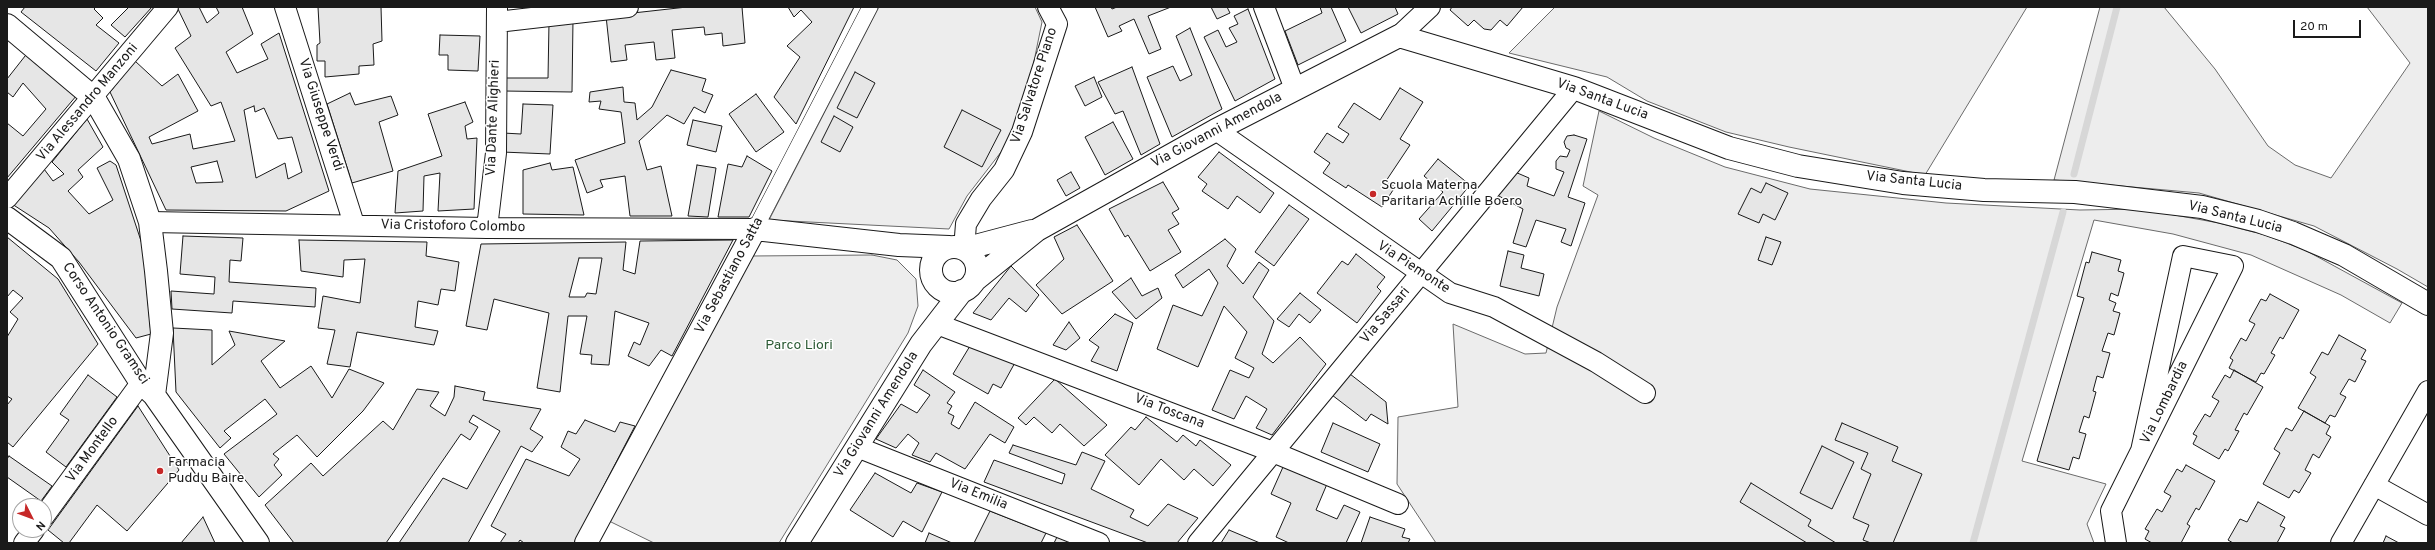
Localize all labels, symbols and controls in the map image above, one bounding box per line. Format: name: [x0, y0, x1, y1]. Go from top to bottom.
scale bar: [2295, 12, 2363, 38]
text: 20 m: [2300, 19, 2328, 35]
street label: Via Salvatore Piano: [1008, 26, 1062, 146]
street label: Via Alessandro Manzoni: [34, 41, 142, 165]
street label: Via Giuseppe Verdi: [294, 57, 346, 173]
street label: Via Dante Alighieri: [484, 60, 504, 176]
street label: Via Santa Lucia: [1554, 76, 1650, 124]
street label: Via Giovanni Amendola: [1149, 89, 1285, 173]
street label: Via Santa Lucia: [1865, 169, 1963, 195]
place label: Scuola Materna Paritaria Achille Boero: [1381, 178, 1522, 210]
marker: Scuola Materna Paritaria Achille Boero: [1368, 189, 1378, 199]
street label: Via Santa Lucia: [2186, 198, 2284, 238]
street label: Via Sebastiano Satta: [692, 215, 768, 337]
street label: Via Cristoforo Colombo: [380, 217, 526, 237]
street label: Via Piemonte: [1373, 238, 1453, 298]
street label: Corso Antonio Gramsci: [58, 260, 152, 388]
street label: Via Sassari: [1358, 284, 1414, 348]
park label: Parco Liori: [765, 338, 833, 354]
street label: Via Giovanni Amendola: [831, 349, 923, 481]
street label: Via Lombardia: [2138, 359, 2192, 447]
street label: Via Toscana: [1131, 391, 1207, 433]
street label: Via Montello: [63, 414, 123, 486]
place label: Farmacia Puddu Baire: [168, 455, 244, 488]
marker: Farmacia Puddu Baire: [155, 466, 165, 476]
street label: Via Emilia: [946, 476, 1010, 514]
north arrow: [12, 498, 52, 538]
text: N: [32, 518, 48, 533]

